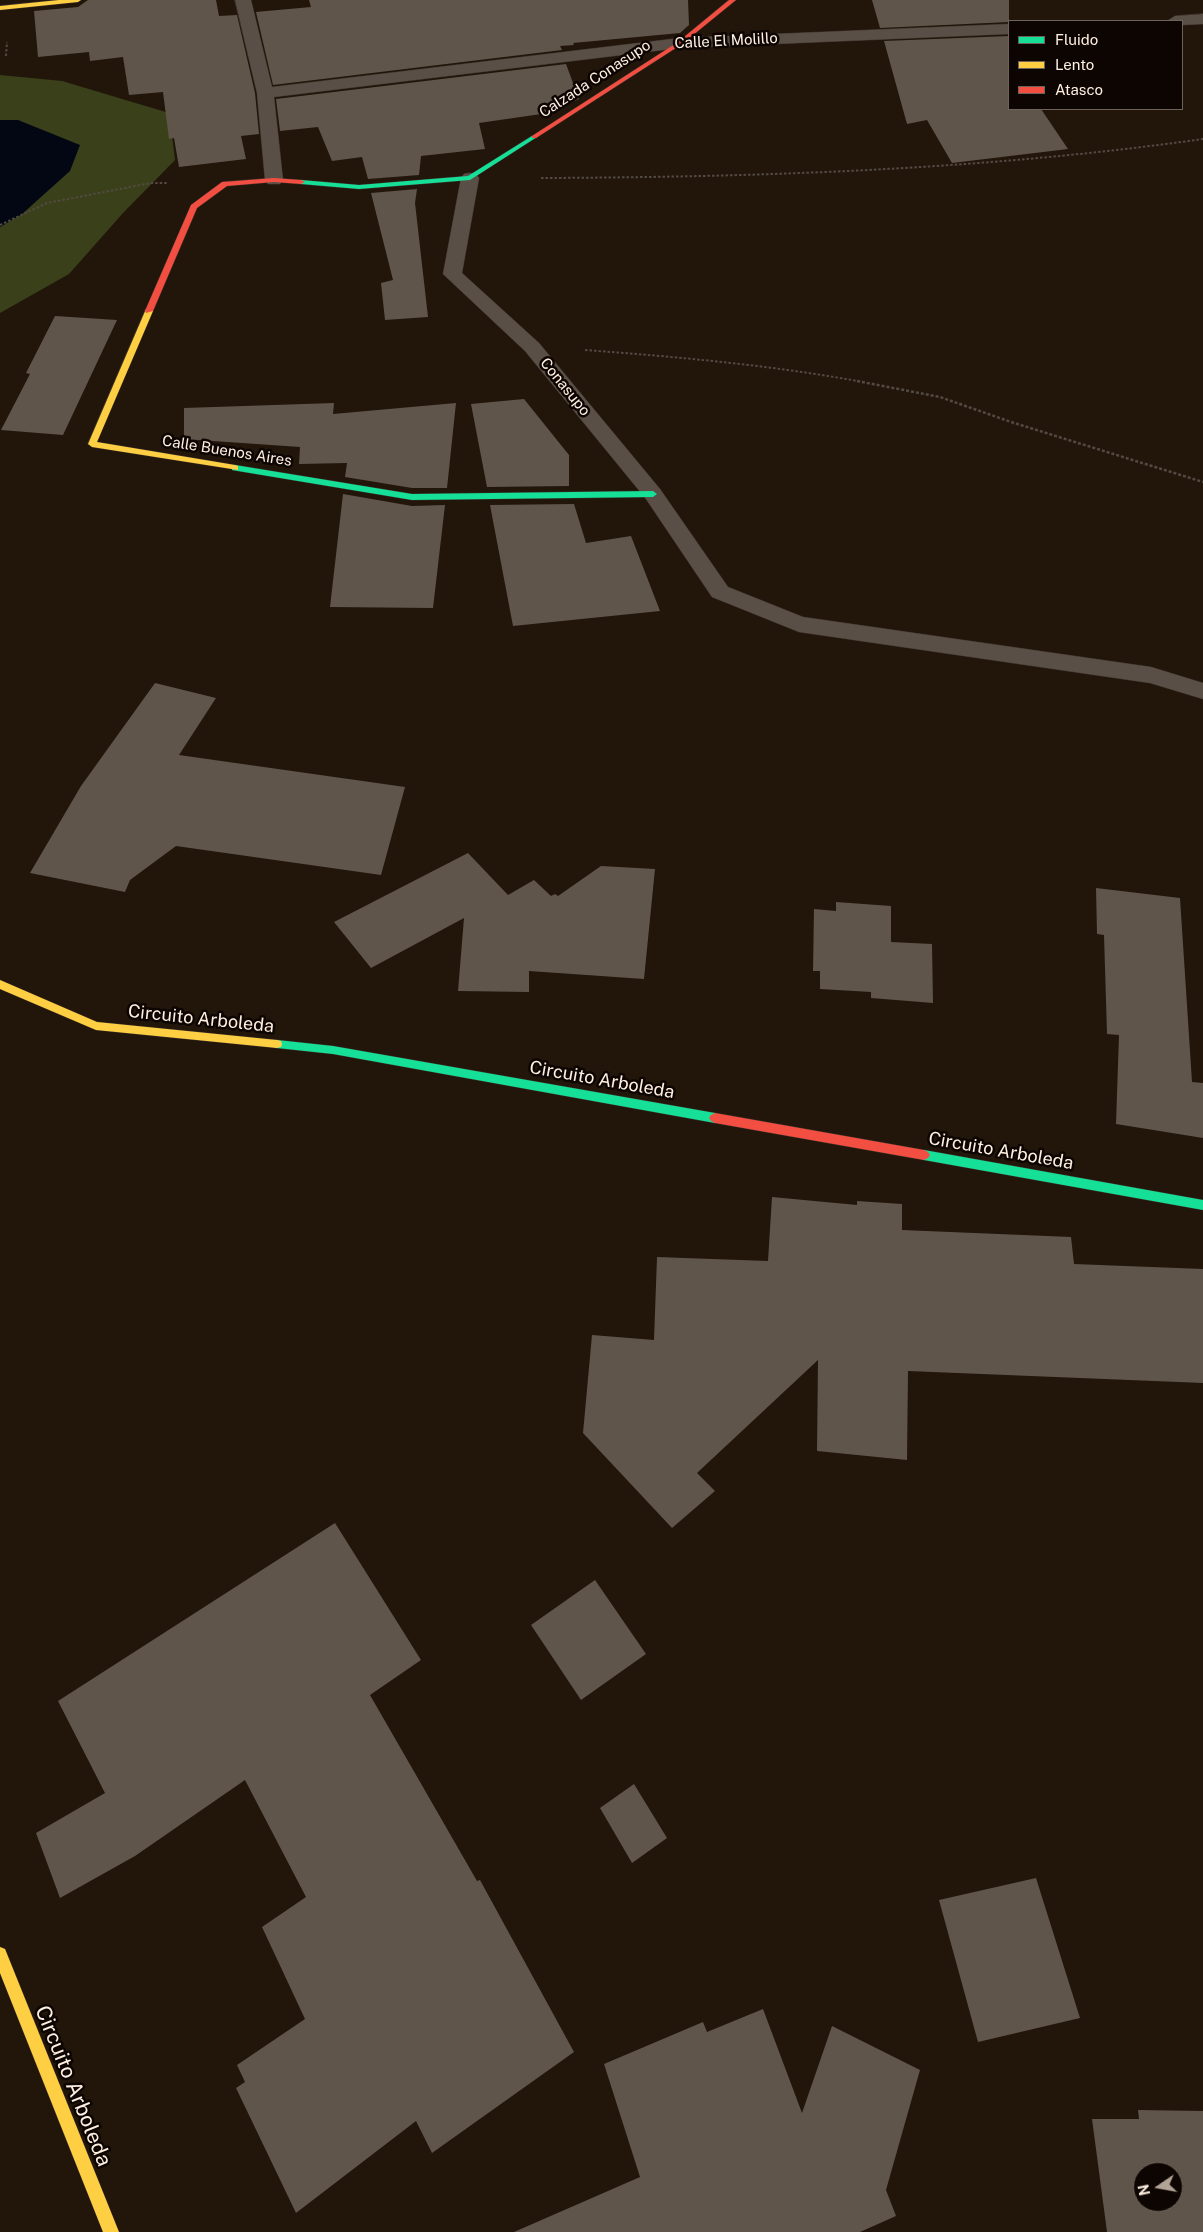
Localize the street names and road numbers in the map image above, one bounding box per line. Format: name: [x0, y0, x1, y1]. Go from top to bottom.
street label: Calle El Molillo: [674, 29, 778, 53]
street label: Calzada Conasupo: [536, 36, 654, 122]
street label: Conasupo: [536, 354, 594, 420]
street label: Calle Buenos Aires: [161, 432, 293, 470]
street label: Circuito Arboleda: [127, 1001, 275, 1037]
street label: Circuito Arboleda: [528, 1057, 676, 1103]
street label: Circuito Arboleda: [927, 1128, 1075, 1174]
street label: Circuito Arboleda: [29, 2002, 117, 2170]

